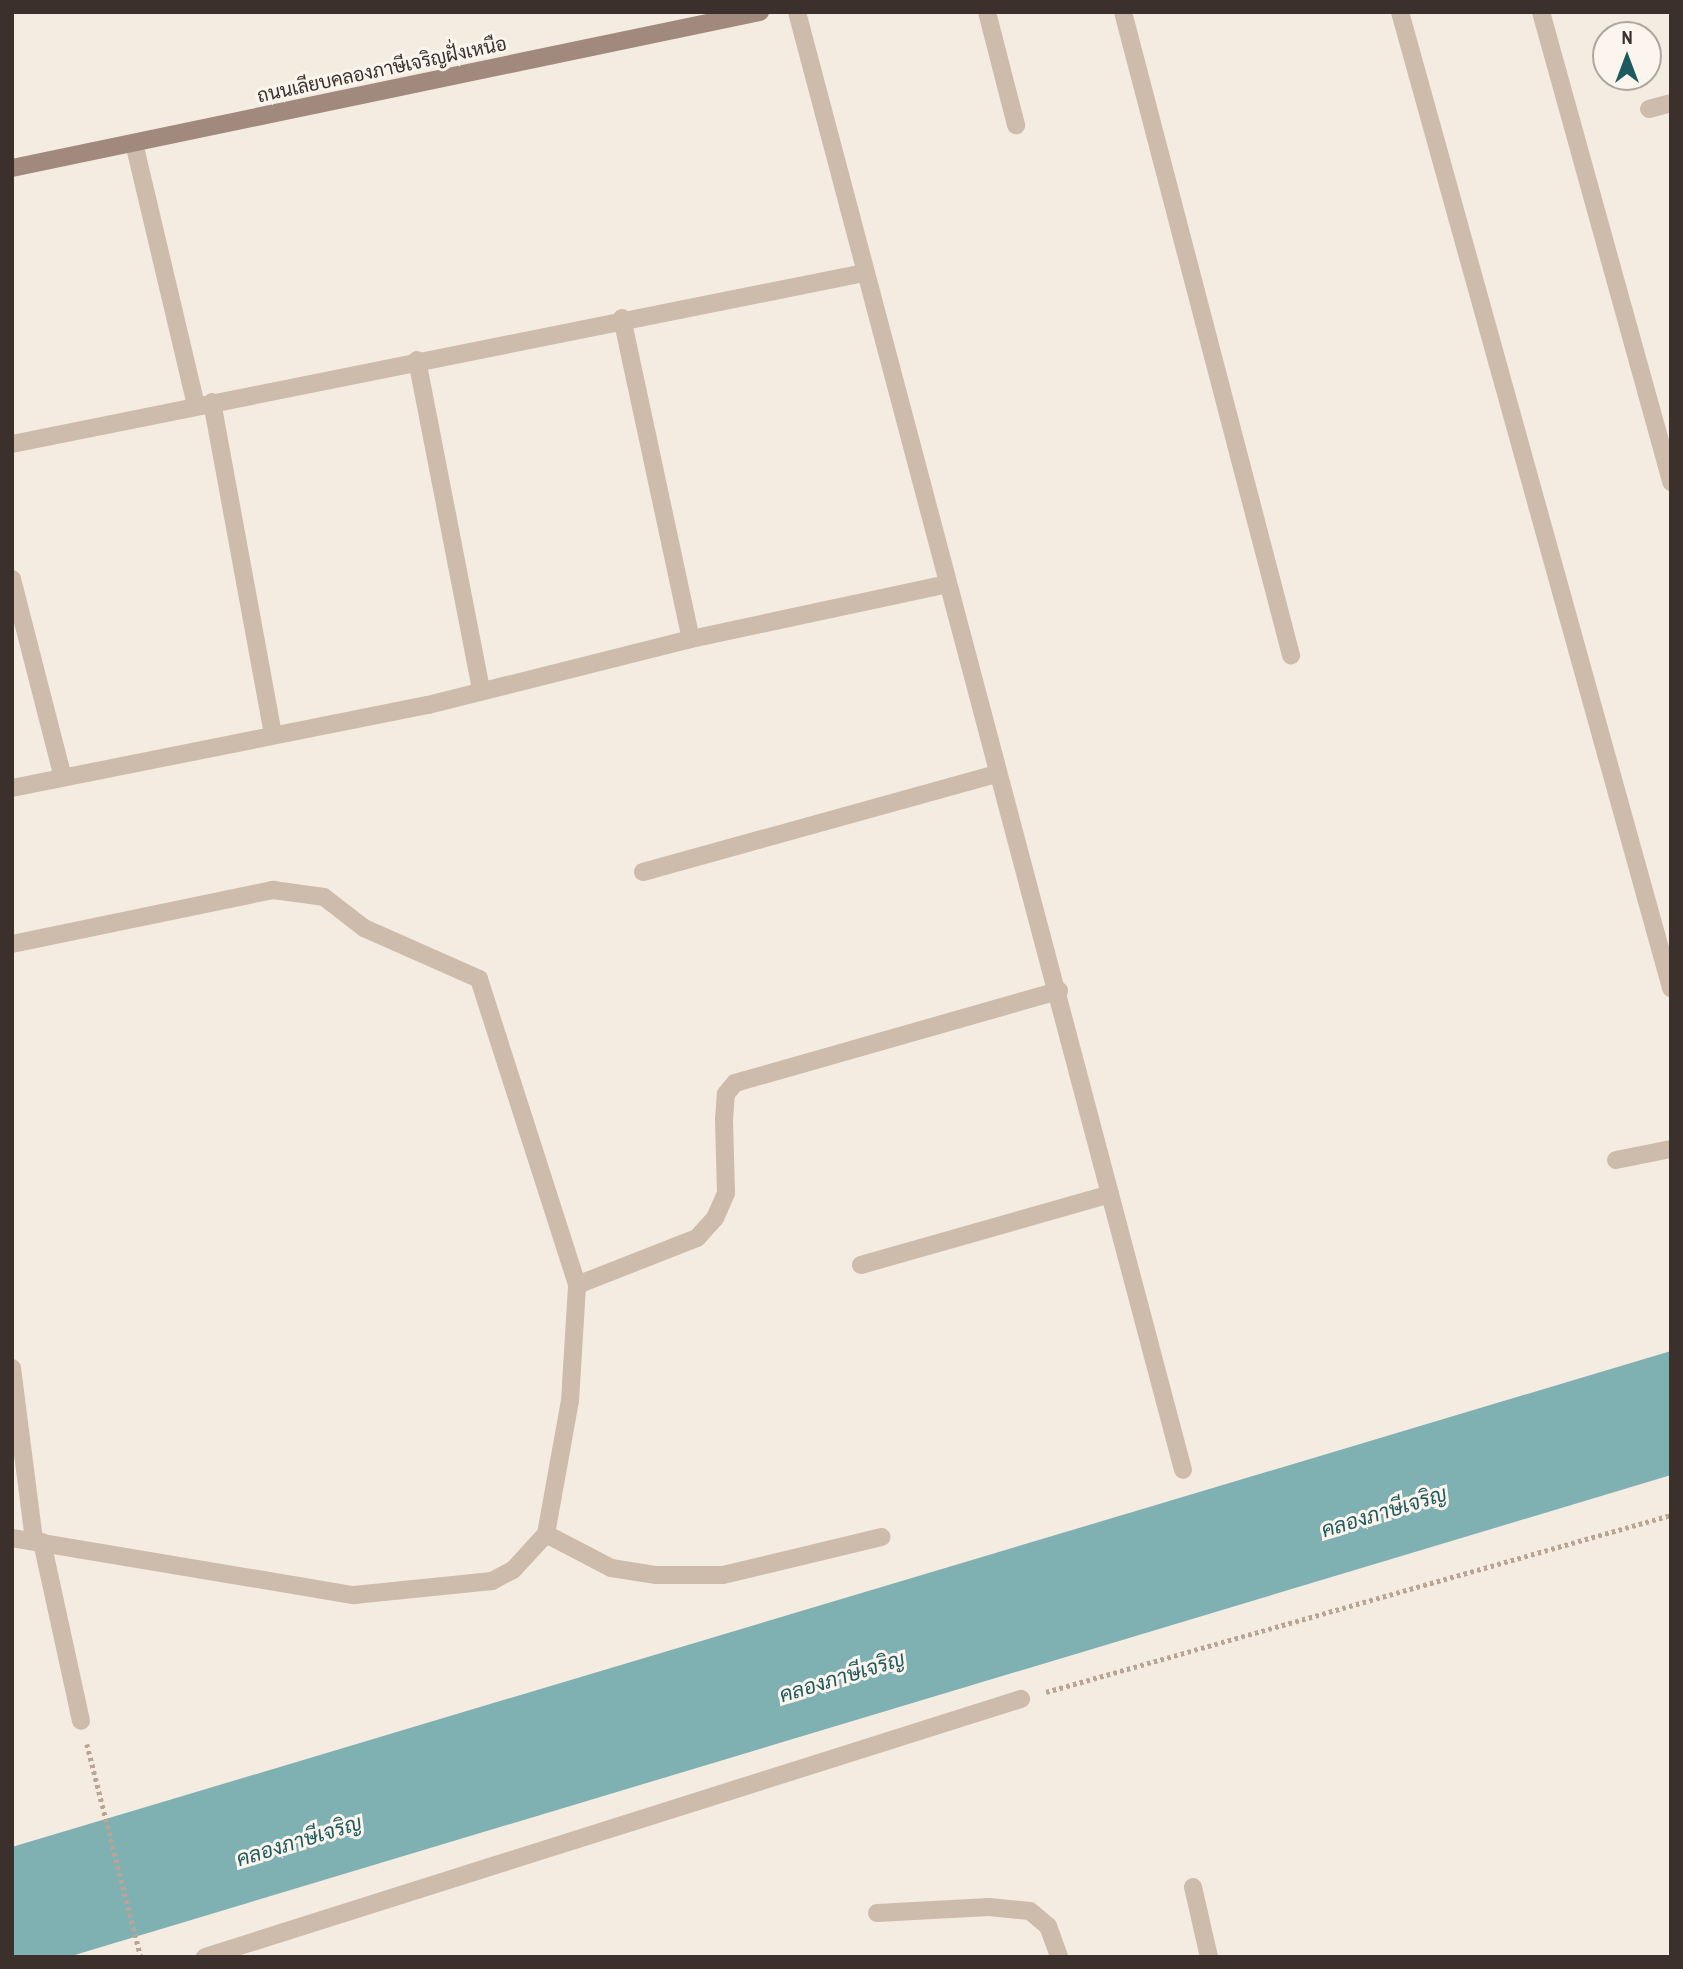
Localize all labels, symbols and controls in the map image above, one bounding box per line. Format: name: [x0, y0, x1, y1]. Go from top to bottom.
north arrow: [1592, 21, 1662, 91]
text: N: [1621, 24, 1633, 50]
street label: ถนนเลียบคลองภาษีเจริญฝั่งเหนือ: [255, 32, 509, 108]
water label: คลองภาษีเจริญ: [1318, 1481, 1450, 1543]
water label: คลองภาษีเจริญ: [776, 1646, 908, 1708]
water label: คลองภาษีเจริญ: [233, 1810, 365, 1872]

